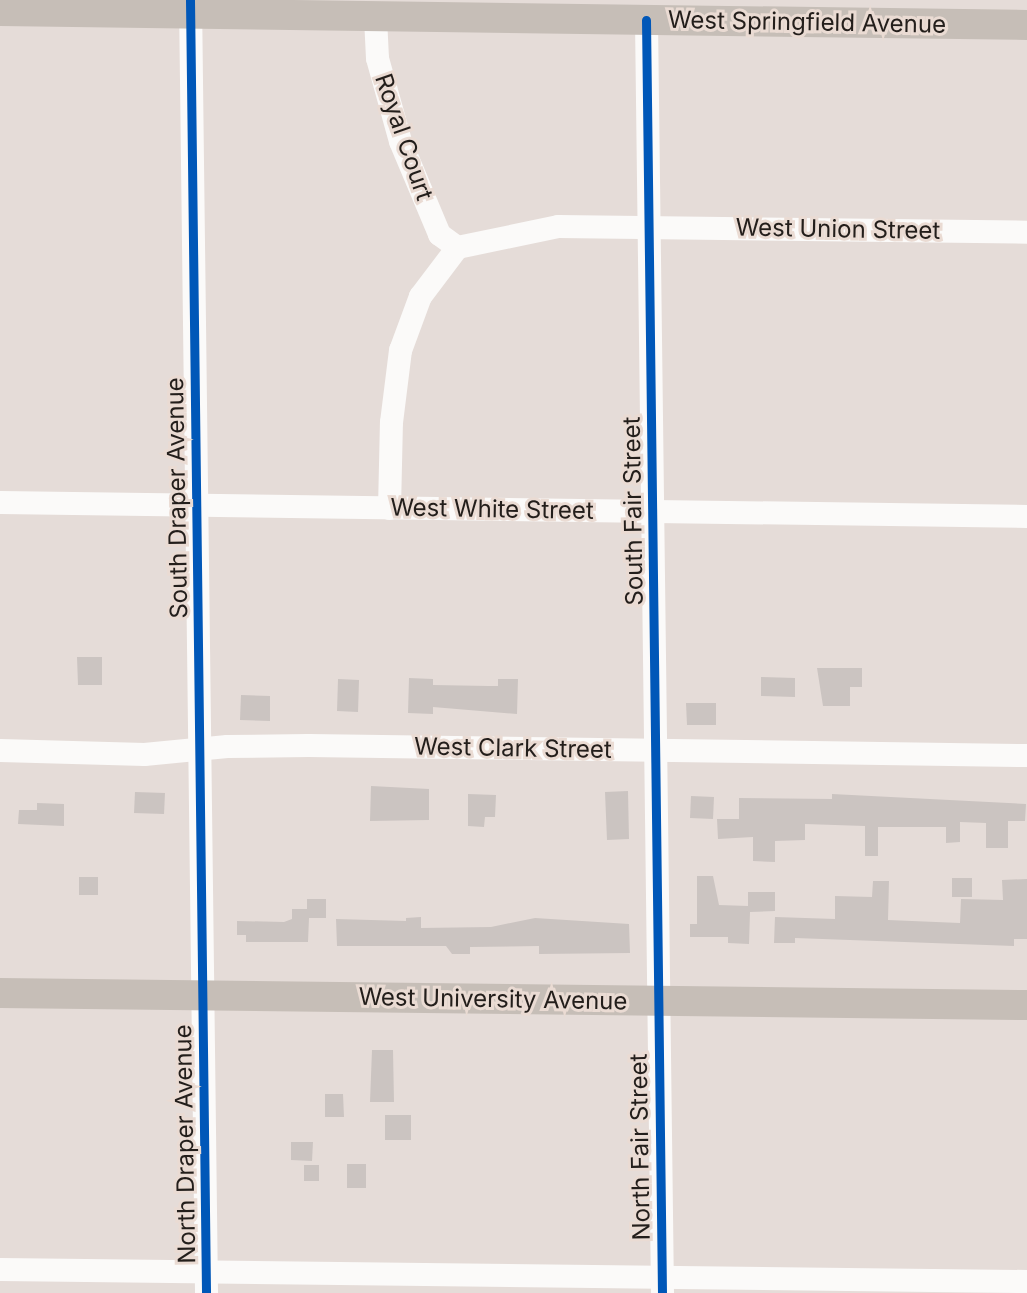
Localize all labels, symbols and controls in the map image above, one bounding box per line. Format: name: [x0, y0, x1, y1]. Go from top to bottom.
street label: West Springfield Avenue: [668, 5, 946, 39]
street label: Royal Court: [369, 70, 439, 204]
street label: West Union Street: [735, 213, 941, 245]
street label: South Draper Avenue: [160, 377, 194, 619]
street label: South Fair Street: [617, 416, 649, 606]
street label: West White Street: [390, 493, 594, 525]
street label: West Clark Street: [414, 732, 612, 764]
street label: West University Avenue: [358, 982, 628, 1016]
street label: North Draper Avenue: [169, 1024, 201, 1264]
street label: North Fair Street: [624, 1053, 656, 1241]

